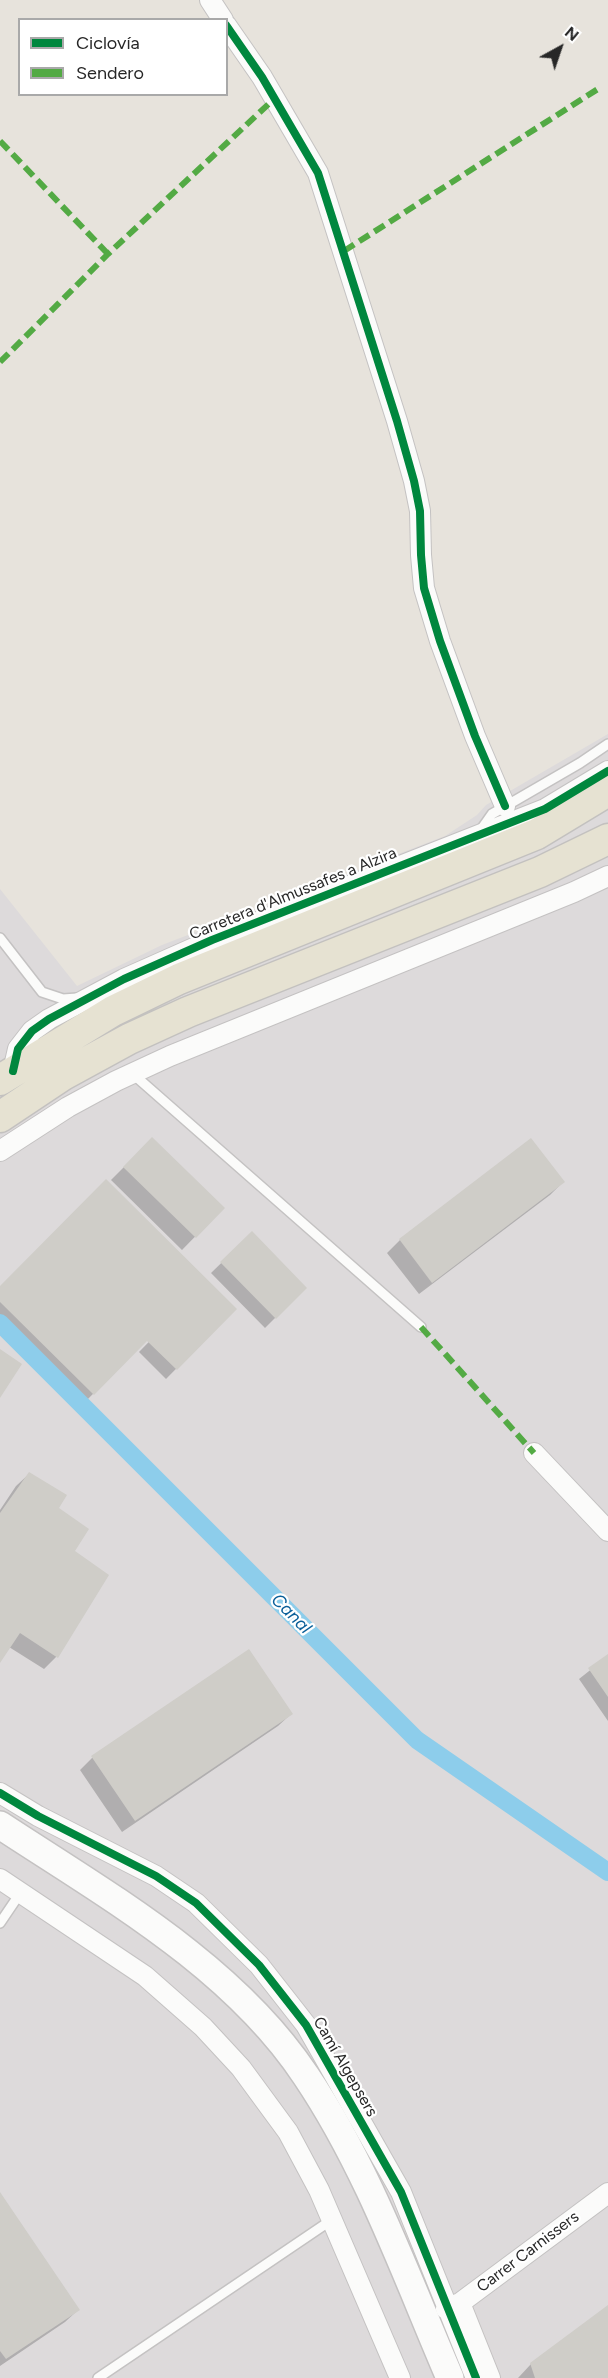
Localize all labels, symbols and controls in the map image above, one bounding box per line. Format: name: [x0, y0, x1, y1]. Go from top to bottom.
legend: [18, 18, 228, 96]
north arrow: [530, 18, 590, 78]
text: N: [561, 23, 583, 45]
text: Ciclovía: [76, 32, 140, 54]
text: Sendero: [76, 62, 144, 84]
street label: Carretera d'Almussafes a Alzira: [187, 844, 399, 944]
water label: Canal: [266, 1589, 316, 1639]
street label: Camí Algepsers: [309, 2014, 381, 2120]
street label: Carrer Carnissers: [473, 2207, 583, 2297]

